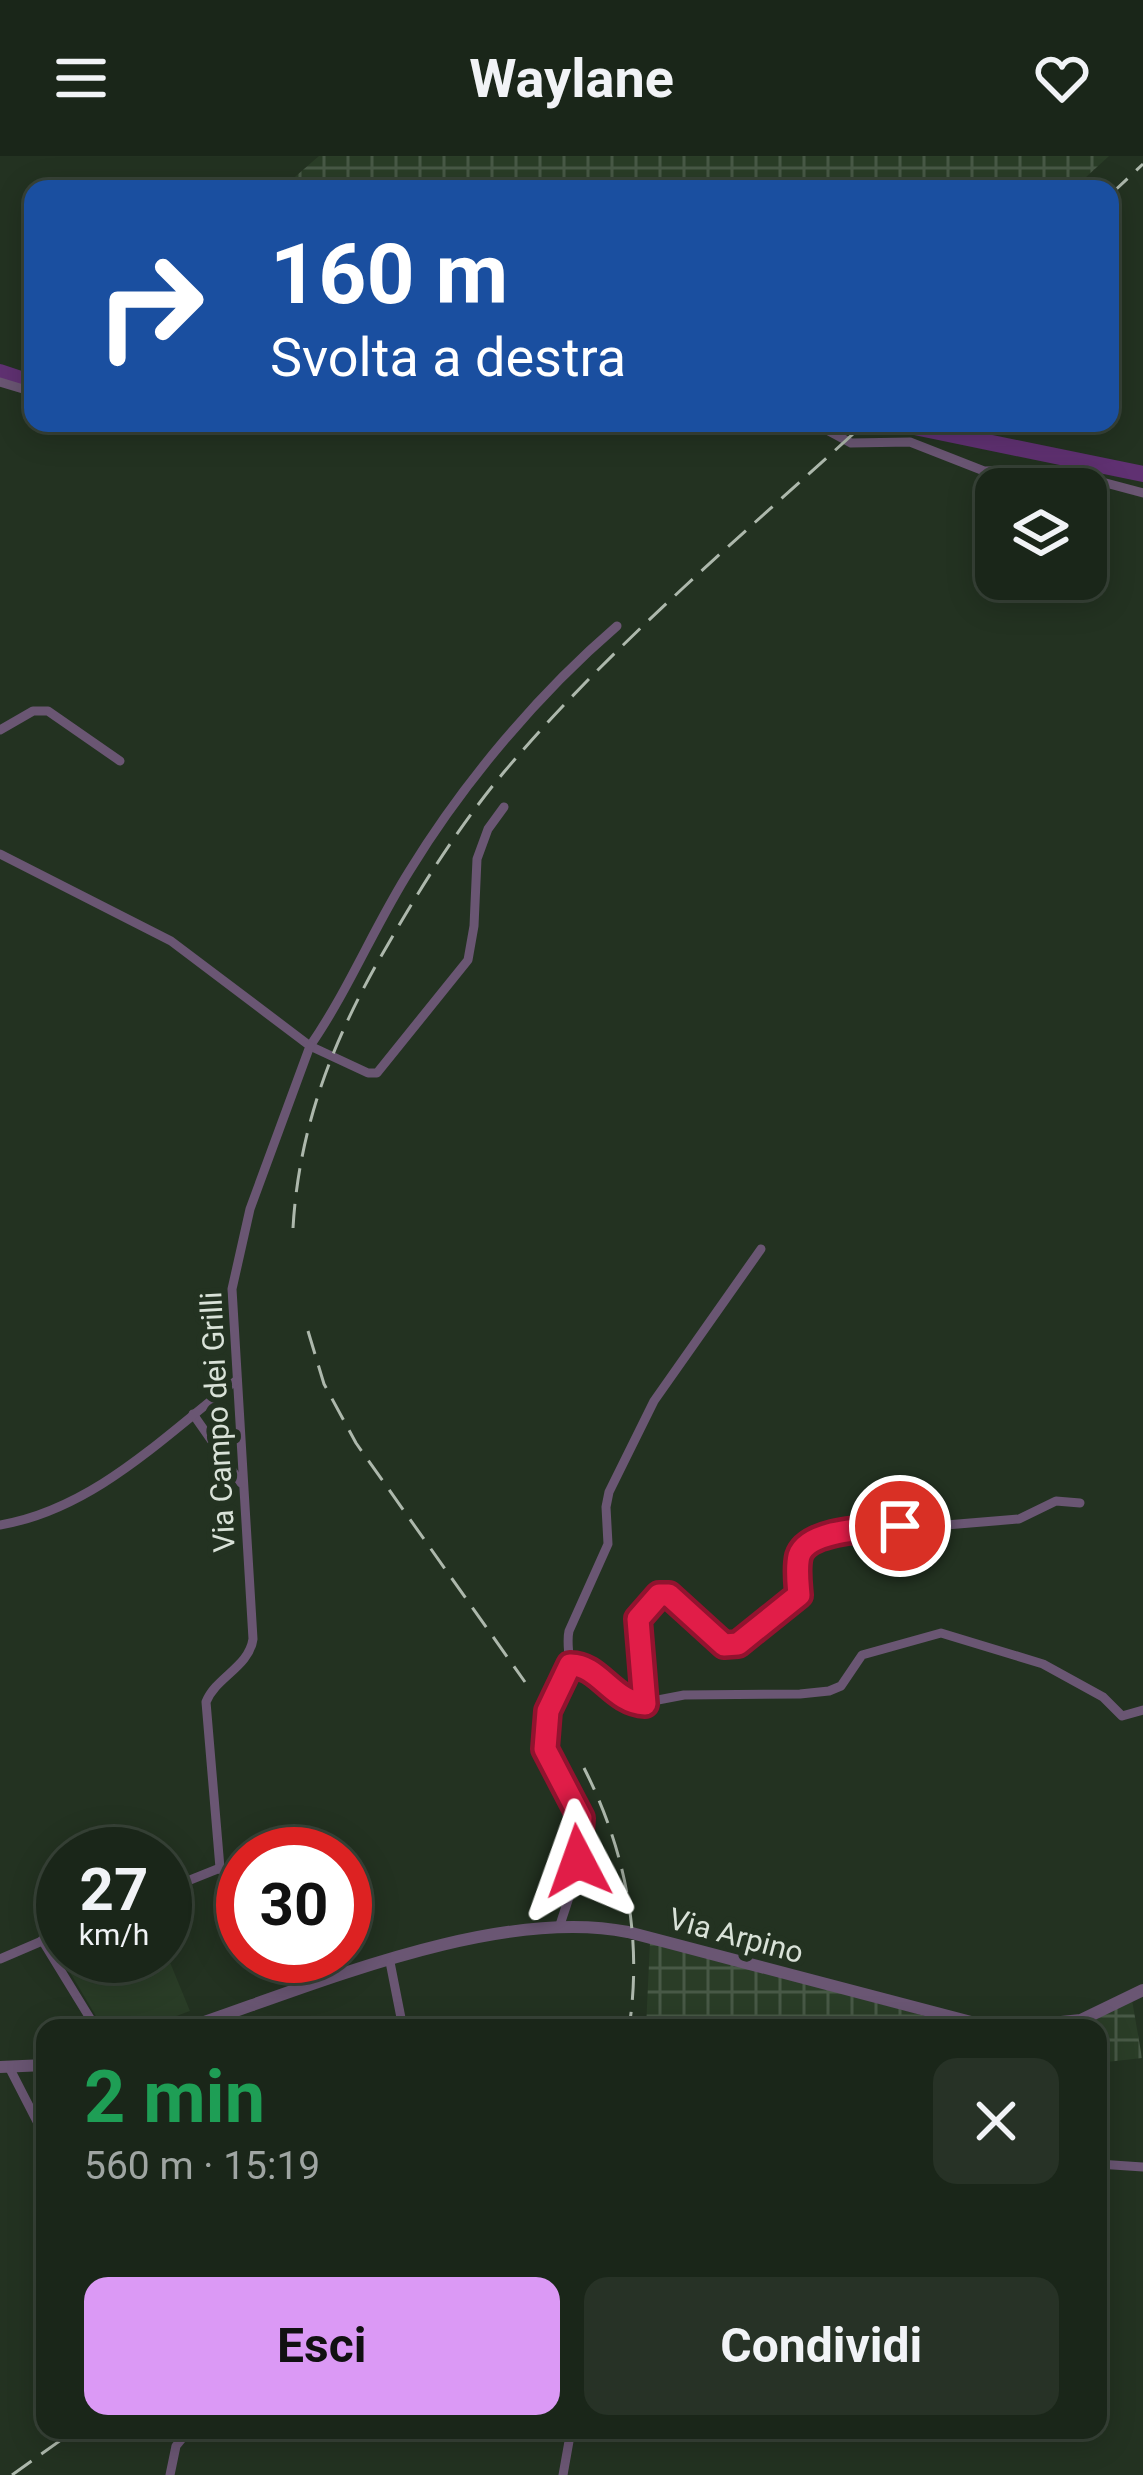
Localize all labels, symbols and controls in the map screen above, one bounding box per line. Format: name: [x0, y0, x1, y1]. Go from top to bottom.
icon: menu: [48, 45, 114, 111]
icon: heart: [1029, 45, 1095, 111]
text: Waylane: [469, 47, 674, 110]
text: 160 m: [270, 225, 508, 324]
icon: right: [72, 228, 228, 384]
text: Svolta a destra: [270, 326, 626, 389]
map controls: [975, 468, 1107, 600]
button: layers: [975, 468, 1107, 600]
street label: Via Campo dei Grilli: [193, 1291, 242, 1553]
pin: [849, 1475, 951, 1577]
icon: arrive: [867, 1493, 933, 1559]
position arrow: [515, 1798, 641, 1924]
speed limit sign: 30: [216, 1827, 372, 1983]
text: 27: [80, 1854, 148, 1925]
street label: Via Arpino: [665, 1901, 807, 1970]
text: km/h: [79, 1917, 149, 1952]
text: 2 min: [84, 2055, 265, 2140]
button: close: [933, 2058, 1059, 2184]
text: 560 m · 15:19: [84, 2143, 320, 2189]
button: Esci: [84, 2277, 560, 2415]
button: Condividi: [584, 2277, 1059, 2415]

